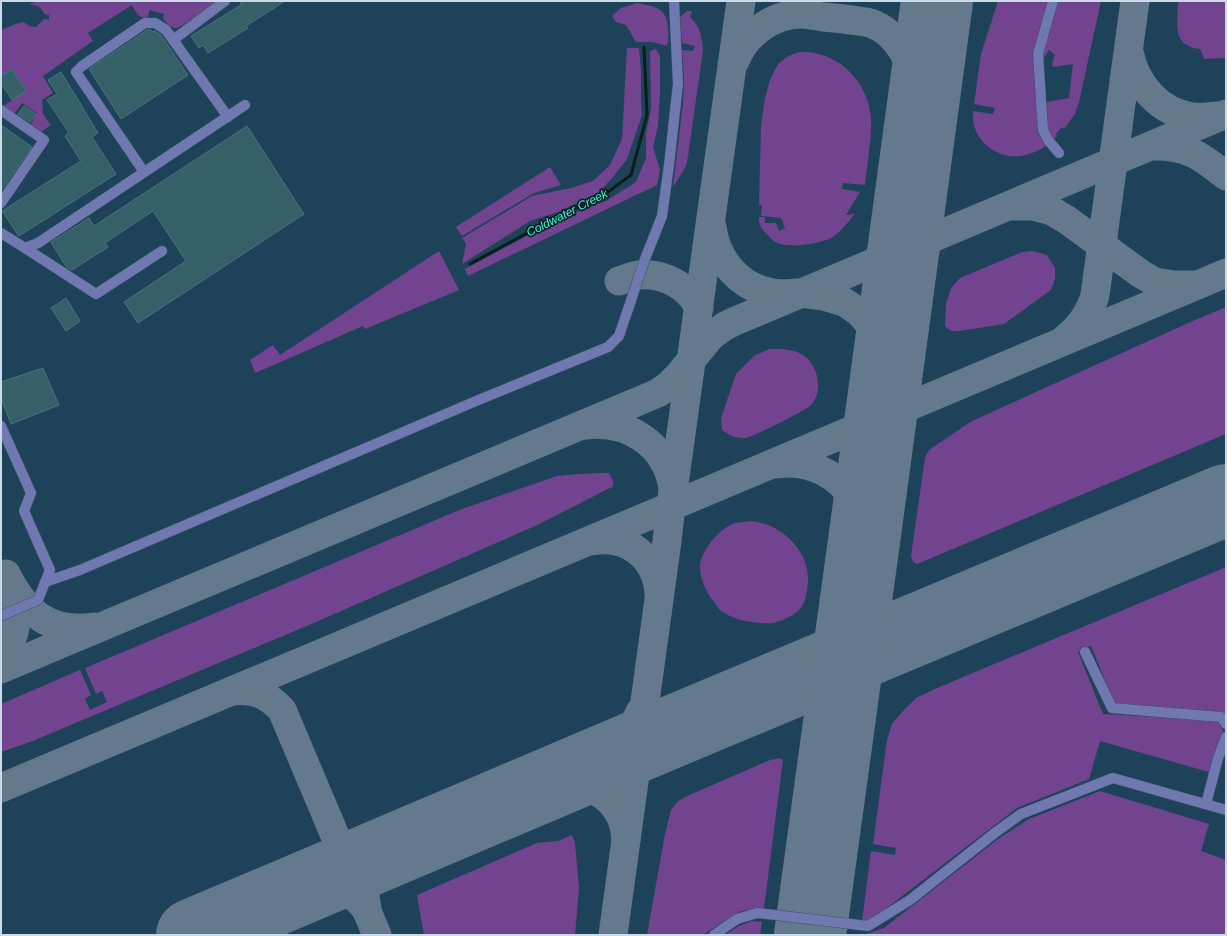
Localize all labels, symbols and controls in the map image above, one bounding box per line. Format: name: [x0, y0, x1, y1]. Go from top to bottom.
water label: Coldwater Creek: [524, 186, 611, 240]

